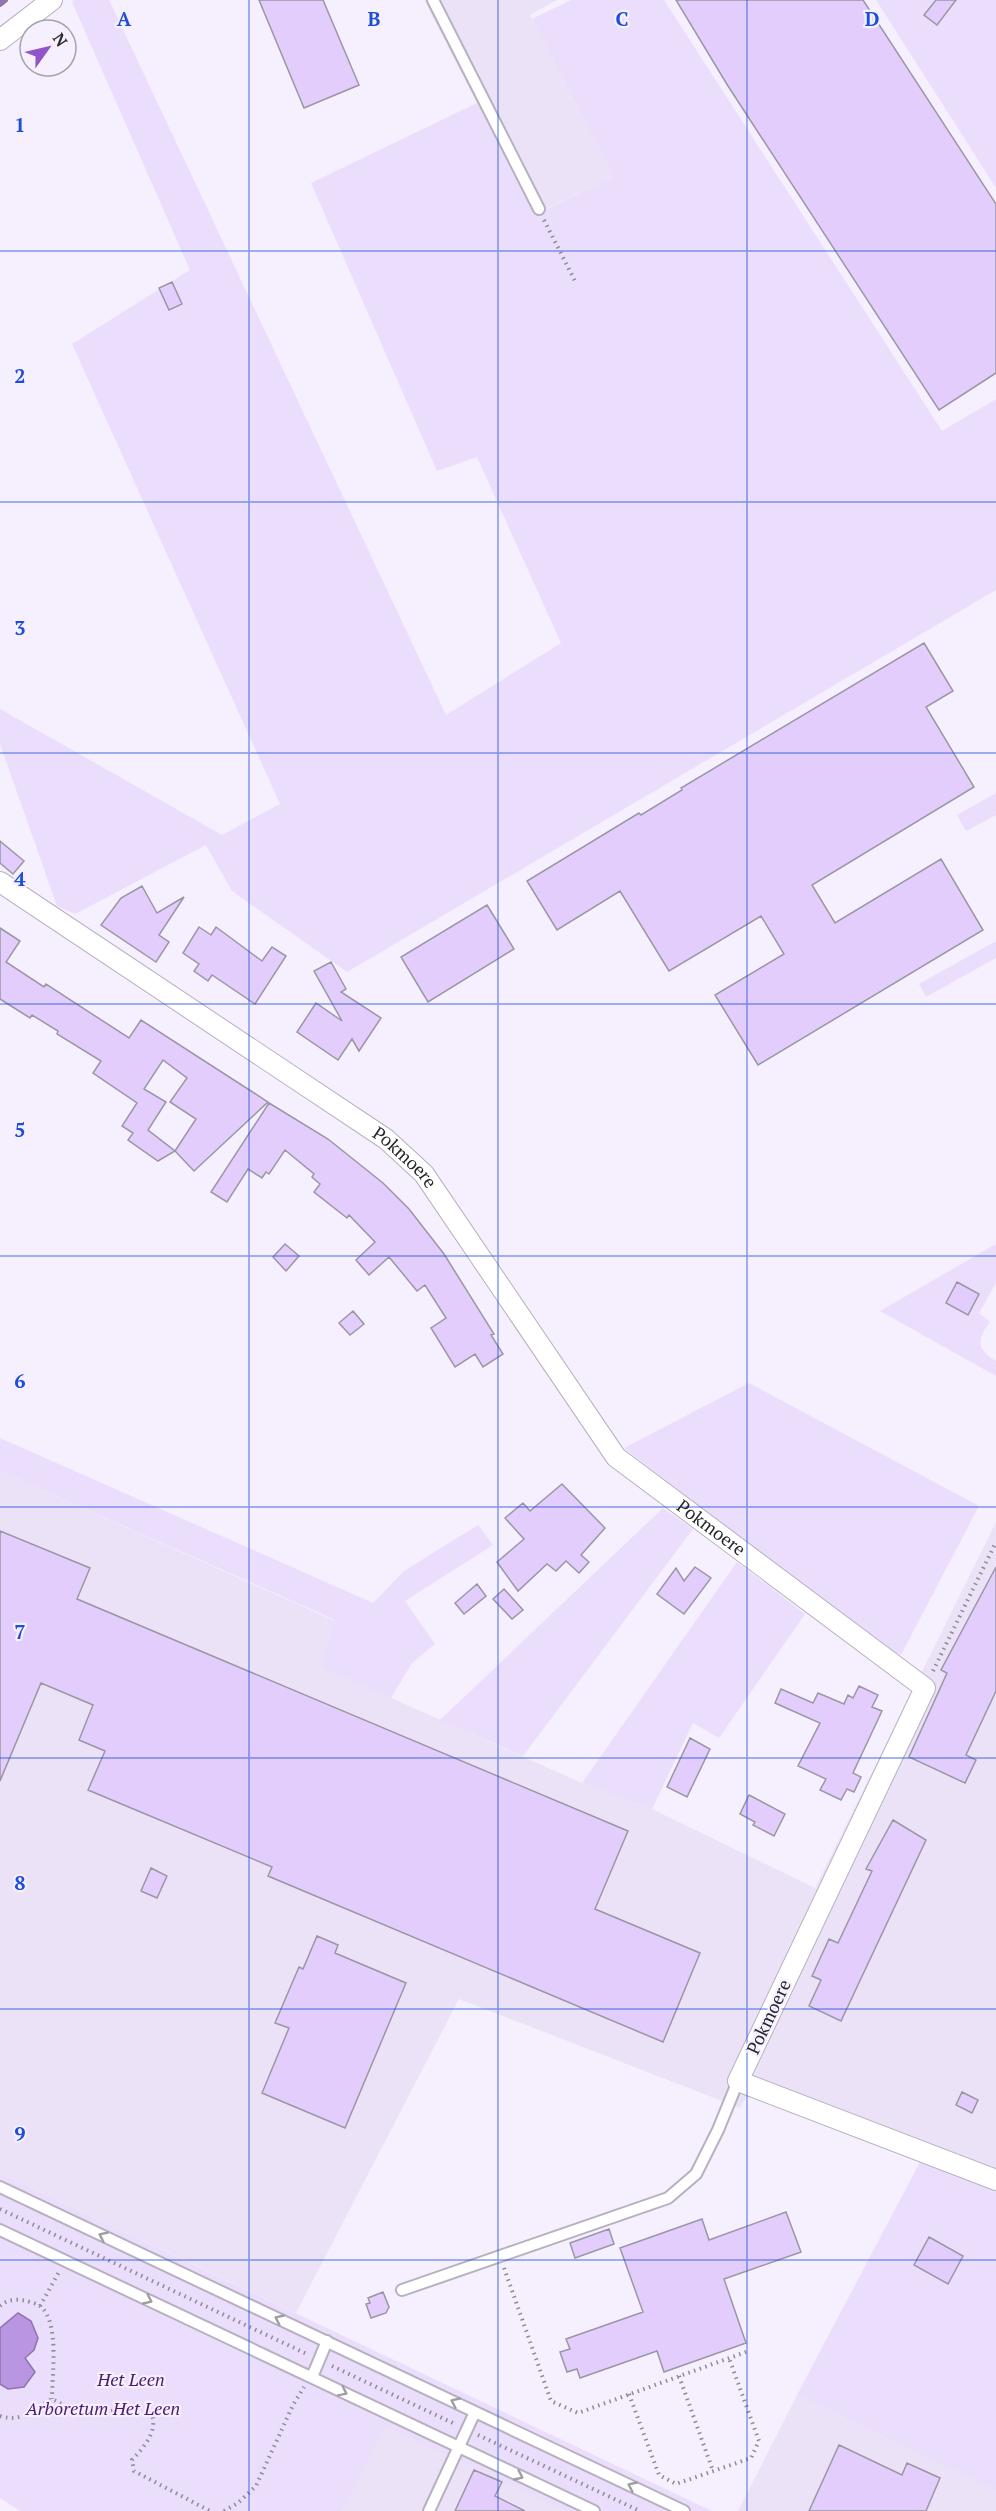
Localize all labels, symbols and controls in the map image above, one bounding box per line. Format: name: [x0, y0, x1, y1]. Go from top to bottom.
text: A: [117, 5, 132, 32]
text: B: [368, 5, 381, 32]
text: C: [615, 5, 629, 32]
text: D: [865, 5, 879, 32]
north arrow: [18, 18, 78, 78]
text: N: [48, 28, 73, 51]
text: 1: [14, 111, 26, 138]
text: 2: [14, 362, 26, 389]
text: 3: [14, 614, 26, 641]
text: 4: [14, 865, 26, 892]
text: 5: [14, 1116, 26, 1143]
street label: Pokmoere: [368, 1121, 443, 1192]
text: 6: [14, 1367, 26, 1394]
street label: Pokmoere: [672, 1494, 751, 1561]
text: 7: [14, 1618, 26, 1645]
text: 8: [14, 1869, 26, 1896]
street label: Pokmoere: [740, 1975, 796, 2058]
text: 9: [14, 2120, 26, 2147]
one-way arrow: [98, 2231, 109, 2243]
one-way arrow: [141, 2292, 152, 2304]
one-way arrow: [275, 2314, 286, 2326]
park label: Het Leen: [96, 2367, 165, 2391]
one-way arrow: [337, 2384, 348, 2396]
park label: Arboretum Het Leen: [25, 2396, 180, 2420]
one-way arrow: [451, 2398, 462, 2410]
one-way arrow: [513, 2468, 524, 2480]
one-way arrow: [627, 2481, 638, 2493]

